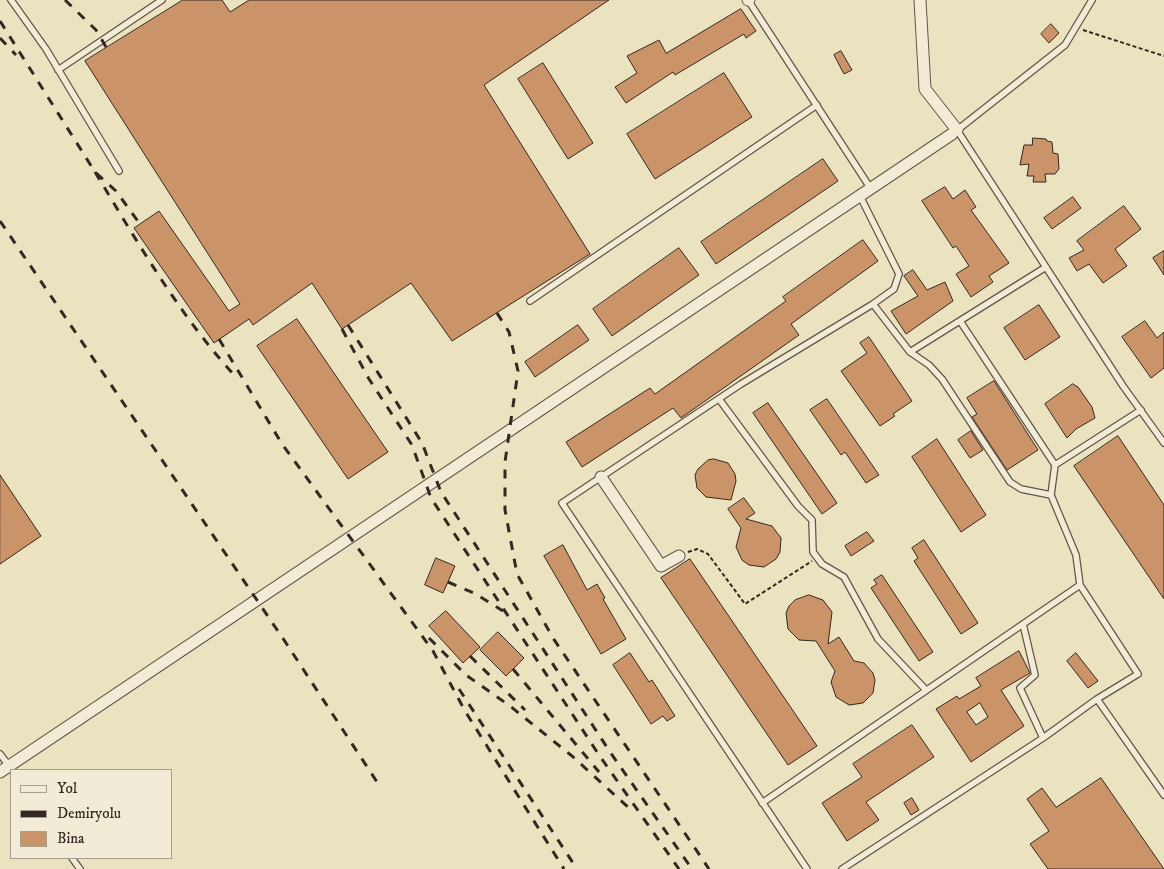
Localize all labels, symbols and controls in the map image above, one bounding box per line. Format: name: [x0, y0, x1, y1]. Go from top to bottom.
legend: [10, 769, 172, 859]
text: Yol: [57, 779, 77, 798]
text: Demiryolu: [57, 804, 121, 823]
text: Bina: [57, 829, 85, 848]

